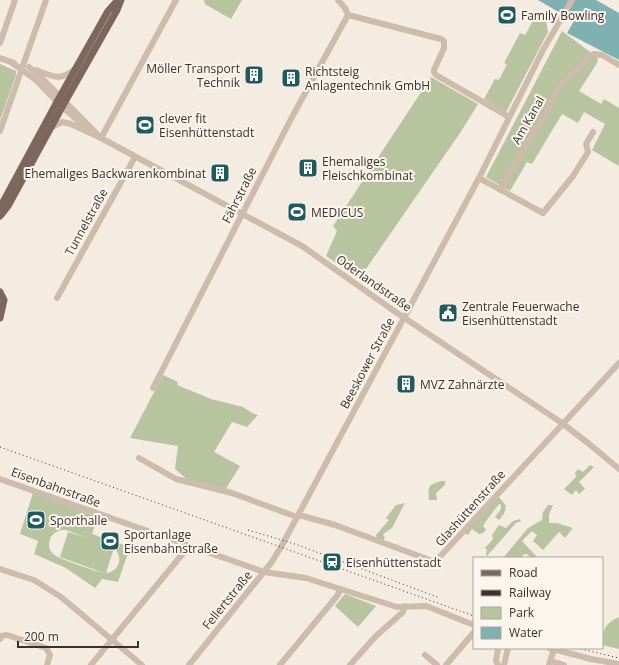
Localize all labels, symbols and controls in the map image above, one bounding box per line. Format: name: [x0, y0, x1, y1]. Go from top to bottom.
sports icon: Family Bowling: [496, 4, 518, 26]
place label: Family Bowling: [521, 7, 605, 24]
place label: Möller Transport Technik: [146, 60, 241, 91]
place label: Richtsteig Anlagentechnik GmbH: [305, 63, 430, 94]
building icon: Möller Transport Technik: [243, 64, 265, 86]
building icon: Richtsteig Anlagentechnik GmbH: [280, 67, 302, 89]
street label: Am Kanal: [507, 93, 549, 147]
place label: clever fit Eisenhüttenstadt: [159, 110, 254, 141]
sports icon: clever fit Eisenhüttenstadt: [134, 114, 156, 136]
place label: Ehemaliges Fleischkombinat: [322, 153, 413, 184]
building icon: Ehemaliges Fleischkombinat: [297, 157, 319, 179]
building icon: Ehemaliges Backwarenkombinat: [209, 162, 231, 184]
street label: Fährstraße: [218, 164, 261, 226]
place label: Ehemaliges Backwarenkombinat: [25, 165, 206, 182]
street label: Tunnelstraße: [61, 185, 112, 259]
sports icon: MEDICUS: [286, 201, 308, 223]
place label: MEDICUS: [311, 204, 363, 221]
street label: Oderlandstraße: [333, 251, 415, 315]
place label: Zentrale Feuerwache Eisenhüttenstadt: [462, 298, 580, 329]
public building icon: Zentrale Feuerwache Eisenhüttenstadt: [437, 302, 459, 324]
street label: Beeskower Straße: [336, 314, 398, 412]
building icon: MVZ Zahnärzte: [395, 373, 417, 395]
place label: MVZ Zahnärzte: [420, 376, 505, 393]
street label: Eisenbahnstraße: [9, 463, 103, 511]
street label: Glashüttenstraße: [431, 466, 509, 550]
sports icon: Sporthalle: [25, 509, 47, 531]
place label: Sporthalle: [50, 512, 107, 529]
place label: Sportanlage Eisenbahnstraße: [124, 526, 218, 557]
sports icon: Sportanlage Eisenbahnstraße: [99, 530, 121, 552]
station icon: Eisenhüttenstadt: [321, 551, 343, 573]
place label: Eisenhüttenstadt: [346, 554, 441, 571]
legend: [473, 557, 603, 649]
text: Road: [509, 564, 538, 581]
street label: Fellertstraße: [198, 567, 256, 633]
text: Railway: [509, 584, 552, 601]
text: Park: [509, 604, 535, 621]
scale bar: [18, 623, 138, 649]
text: Water: [509, 624, 543, 641]
text: 200 m: [24, 628, 59, 645]

